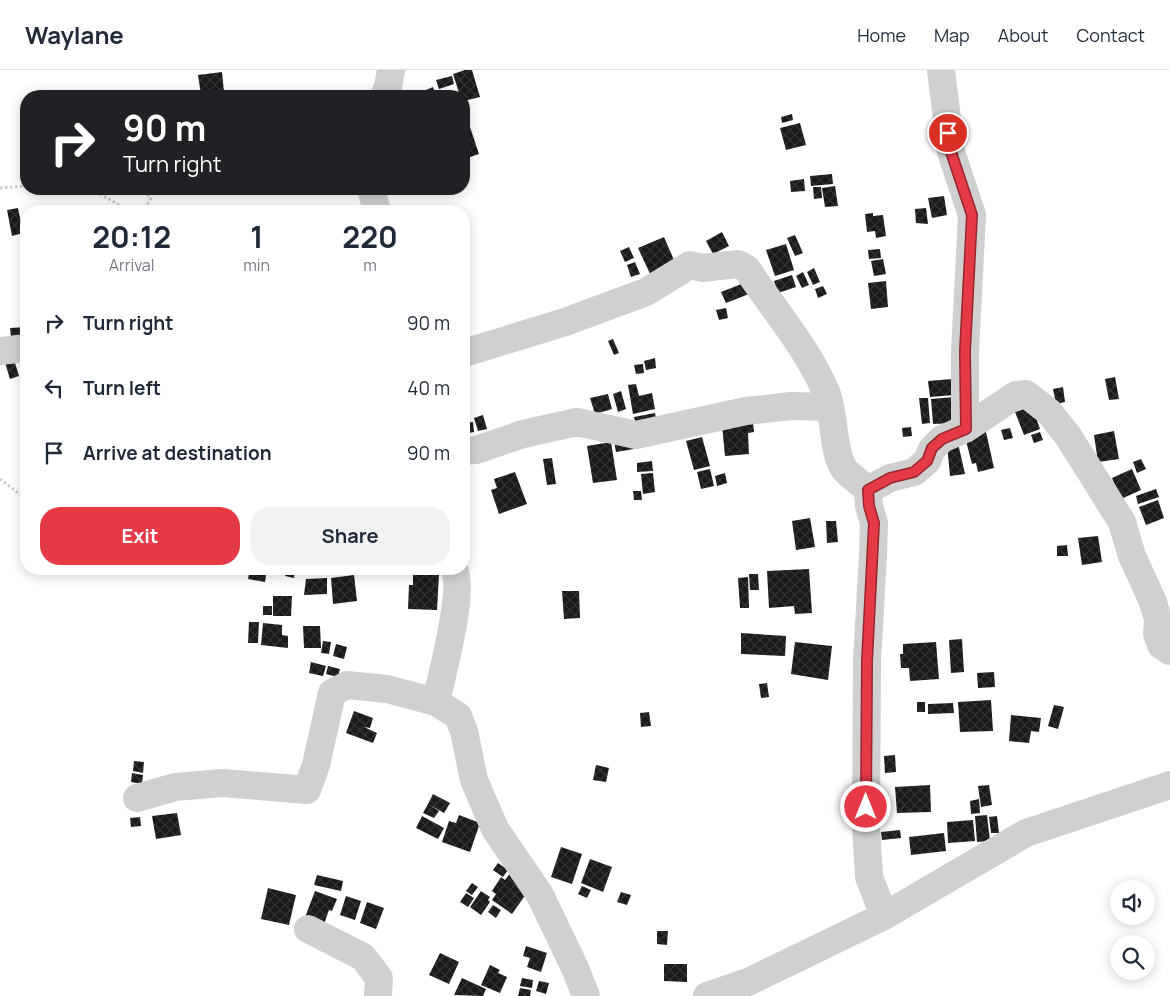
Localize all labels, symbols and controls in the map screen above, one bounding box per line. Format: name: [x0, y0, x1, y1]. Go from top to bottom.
text: Waylane: [25, 18, 124, 51]
text: Home: [857, 23, 906, 47]
text: Map: [934, 23, 970, 47]
text: About: [998, 23, 1048, 47]
text: Contact: [1076, 23, 1145, 47]
text: 90 m: [123, 104, 206, 152]
icon: right: [40, 110, 105, 175]
pin: [927, 112, 969, 154]
icon: arrive: [934, 119, 962, 147]
text: Turn right: [123, 149, 221, 179]
text: 20:12: [92, 216, 171, 257]
text: 1: [250, 216, 263, 257]
text: 220: [342, 216, 398, 257]
text: Arrival: [109, 254, 154, 276]
text: min: [243, 254, 270, 276]
text: m: [363, 254, 377, 276]
icon: right: [40, 309, 68, 337]
text: Turn right: [83, 310, 173, 336]
text: 90 m: [407, 310, 450, 336]
icon: left: [40, 374, 68, 402]
text: Turn left: [83, 375, 161, 401]
text: 40 m: [407, 375, 450, 401]
icon: arrive: [40, 439, 68, 467]
text: Arrive at destination: [83, 440, 272, 466]
text: 90 m: [407, 440, 450, 466]
button: Exit: [40, 507, 240, 565]
button: Share: [250, 507, 450, 565]
position arrow: [839, 780, 891, 832]
map controls: [1110, 880, 1155, 980]
button: sound: [1110, 880, 1155, 925]
button: search: [1110, 935, 1155, 980]

